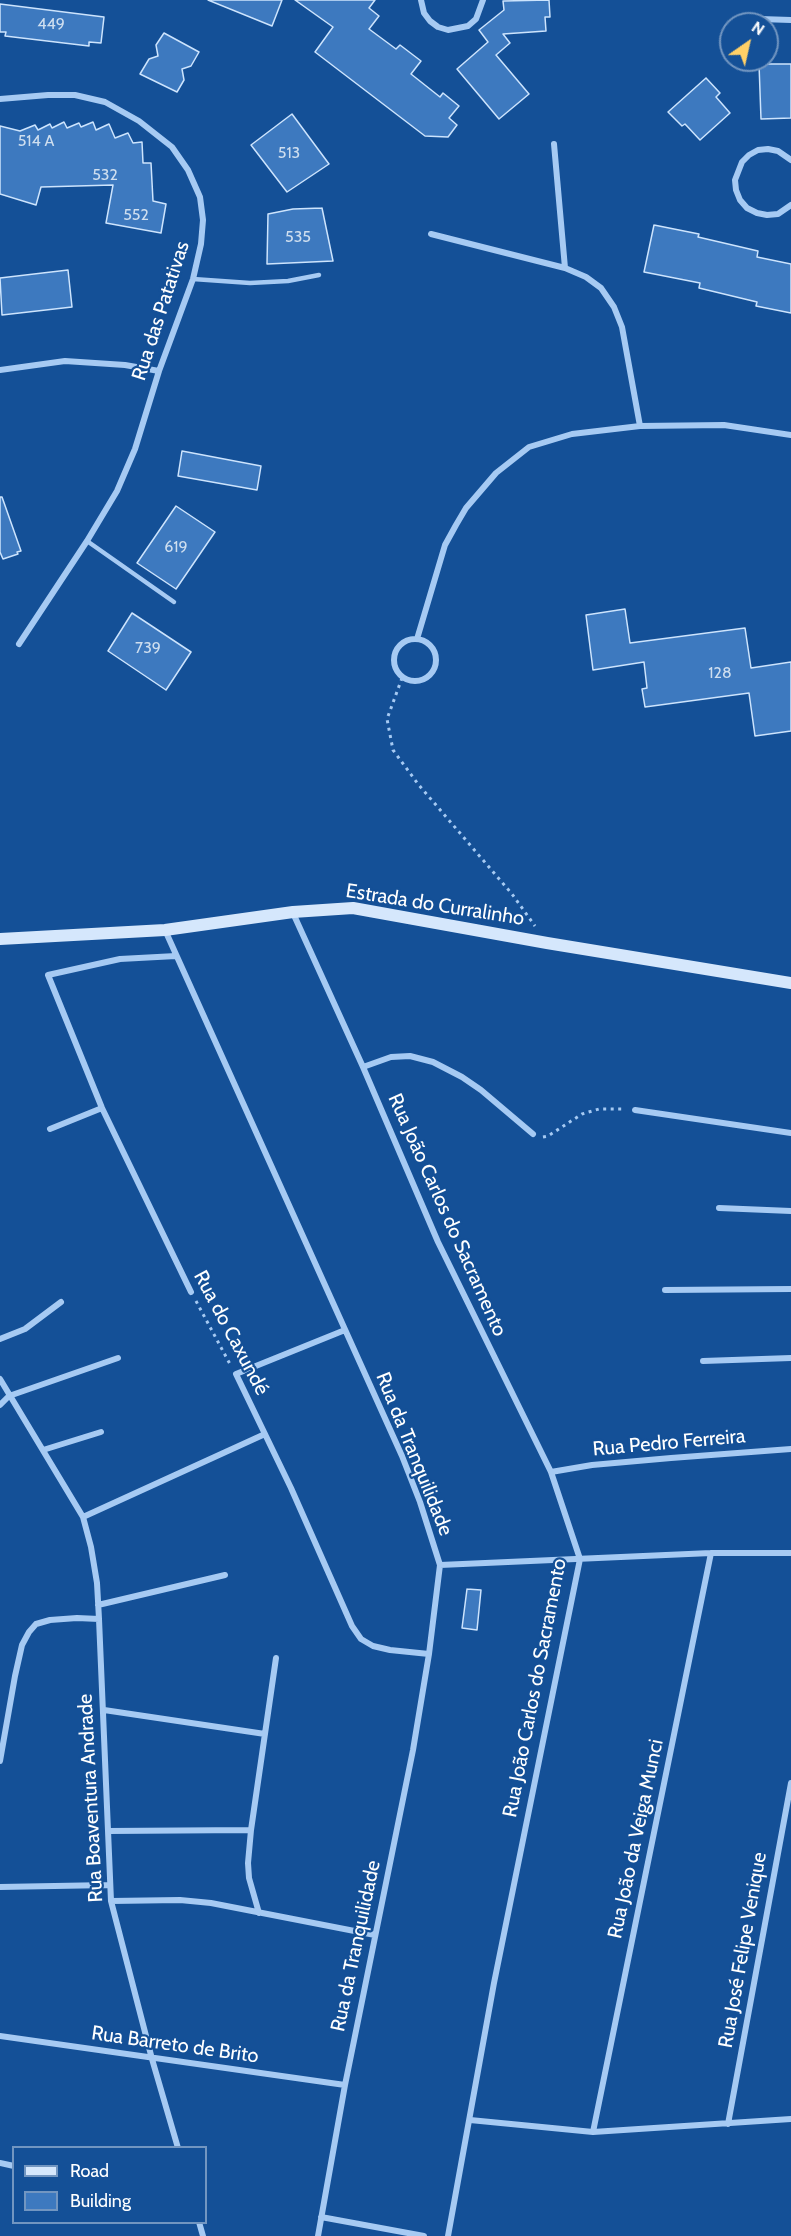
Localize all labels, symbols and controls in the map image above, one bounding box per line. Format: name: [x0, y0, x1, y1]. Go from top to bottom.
north arrow: [719, 12, 779, 72]
house number: 449: [37, 14, 65, 34]
text: N: [748, 17, 768, 39]
house number: 514 A: [18, 131, 54, 151]
house number: 513: [278, 143, 300, 163]
house number: 532: [92, 165, 118, 185]
house number: 552: [123, 205, 149, 225]
house number: 535: [285, 227, 311, 247]
street label: Rua das Patativas: [127, 238, 195, 384]
house number: 619: [164, 537, 188, 557]
house number: 739: [135, 638, 161, 658]
house number: 128: [708, 663, 732, 683]
street label: Estrada do Curralinho: [344, 879, 526, 931]
street label: Rua João Carlos do Sacramento: [383, 1090, 511, 1340]
street label: Rua do Caxundé: [188, 1267, 274, 1399]
street label: Rua da Tranquilidade: [370, 1369, 458, 1539]
street label: Rua Pedro Ferreira: [592, 1424, 746, 1462]
street label: Rua João Carlos do Sacramento: [498, 1557, 572, 1819]
street label: Rua Boaventura Andrade: [74, 1693, 108, 1903]
street label: Rua João da Veiga Munci: [603, 1737, 669, 1941]
street label: Rua José Felipe Venique: [714, 1850, 772, 2050]
street label: Rua da Tranquilidade: [326, 1858, 386, 2034]
street label: Rua Barreto de Brito: [90, 2021, 260, 2069]
legend: [12, 2146, 207, 2224]
text: Road: [70, 2160, 109, 2182]
text: Building: [70, 2190, 131, 2212]

